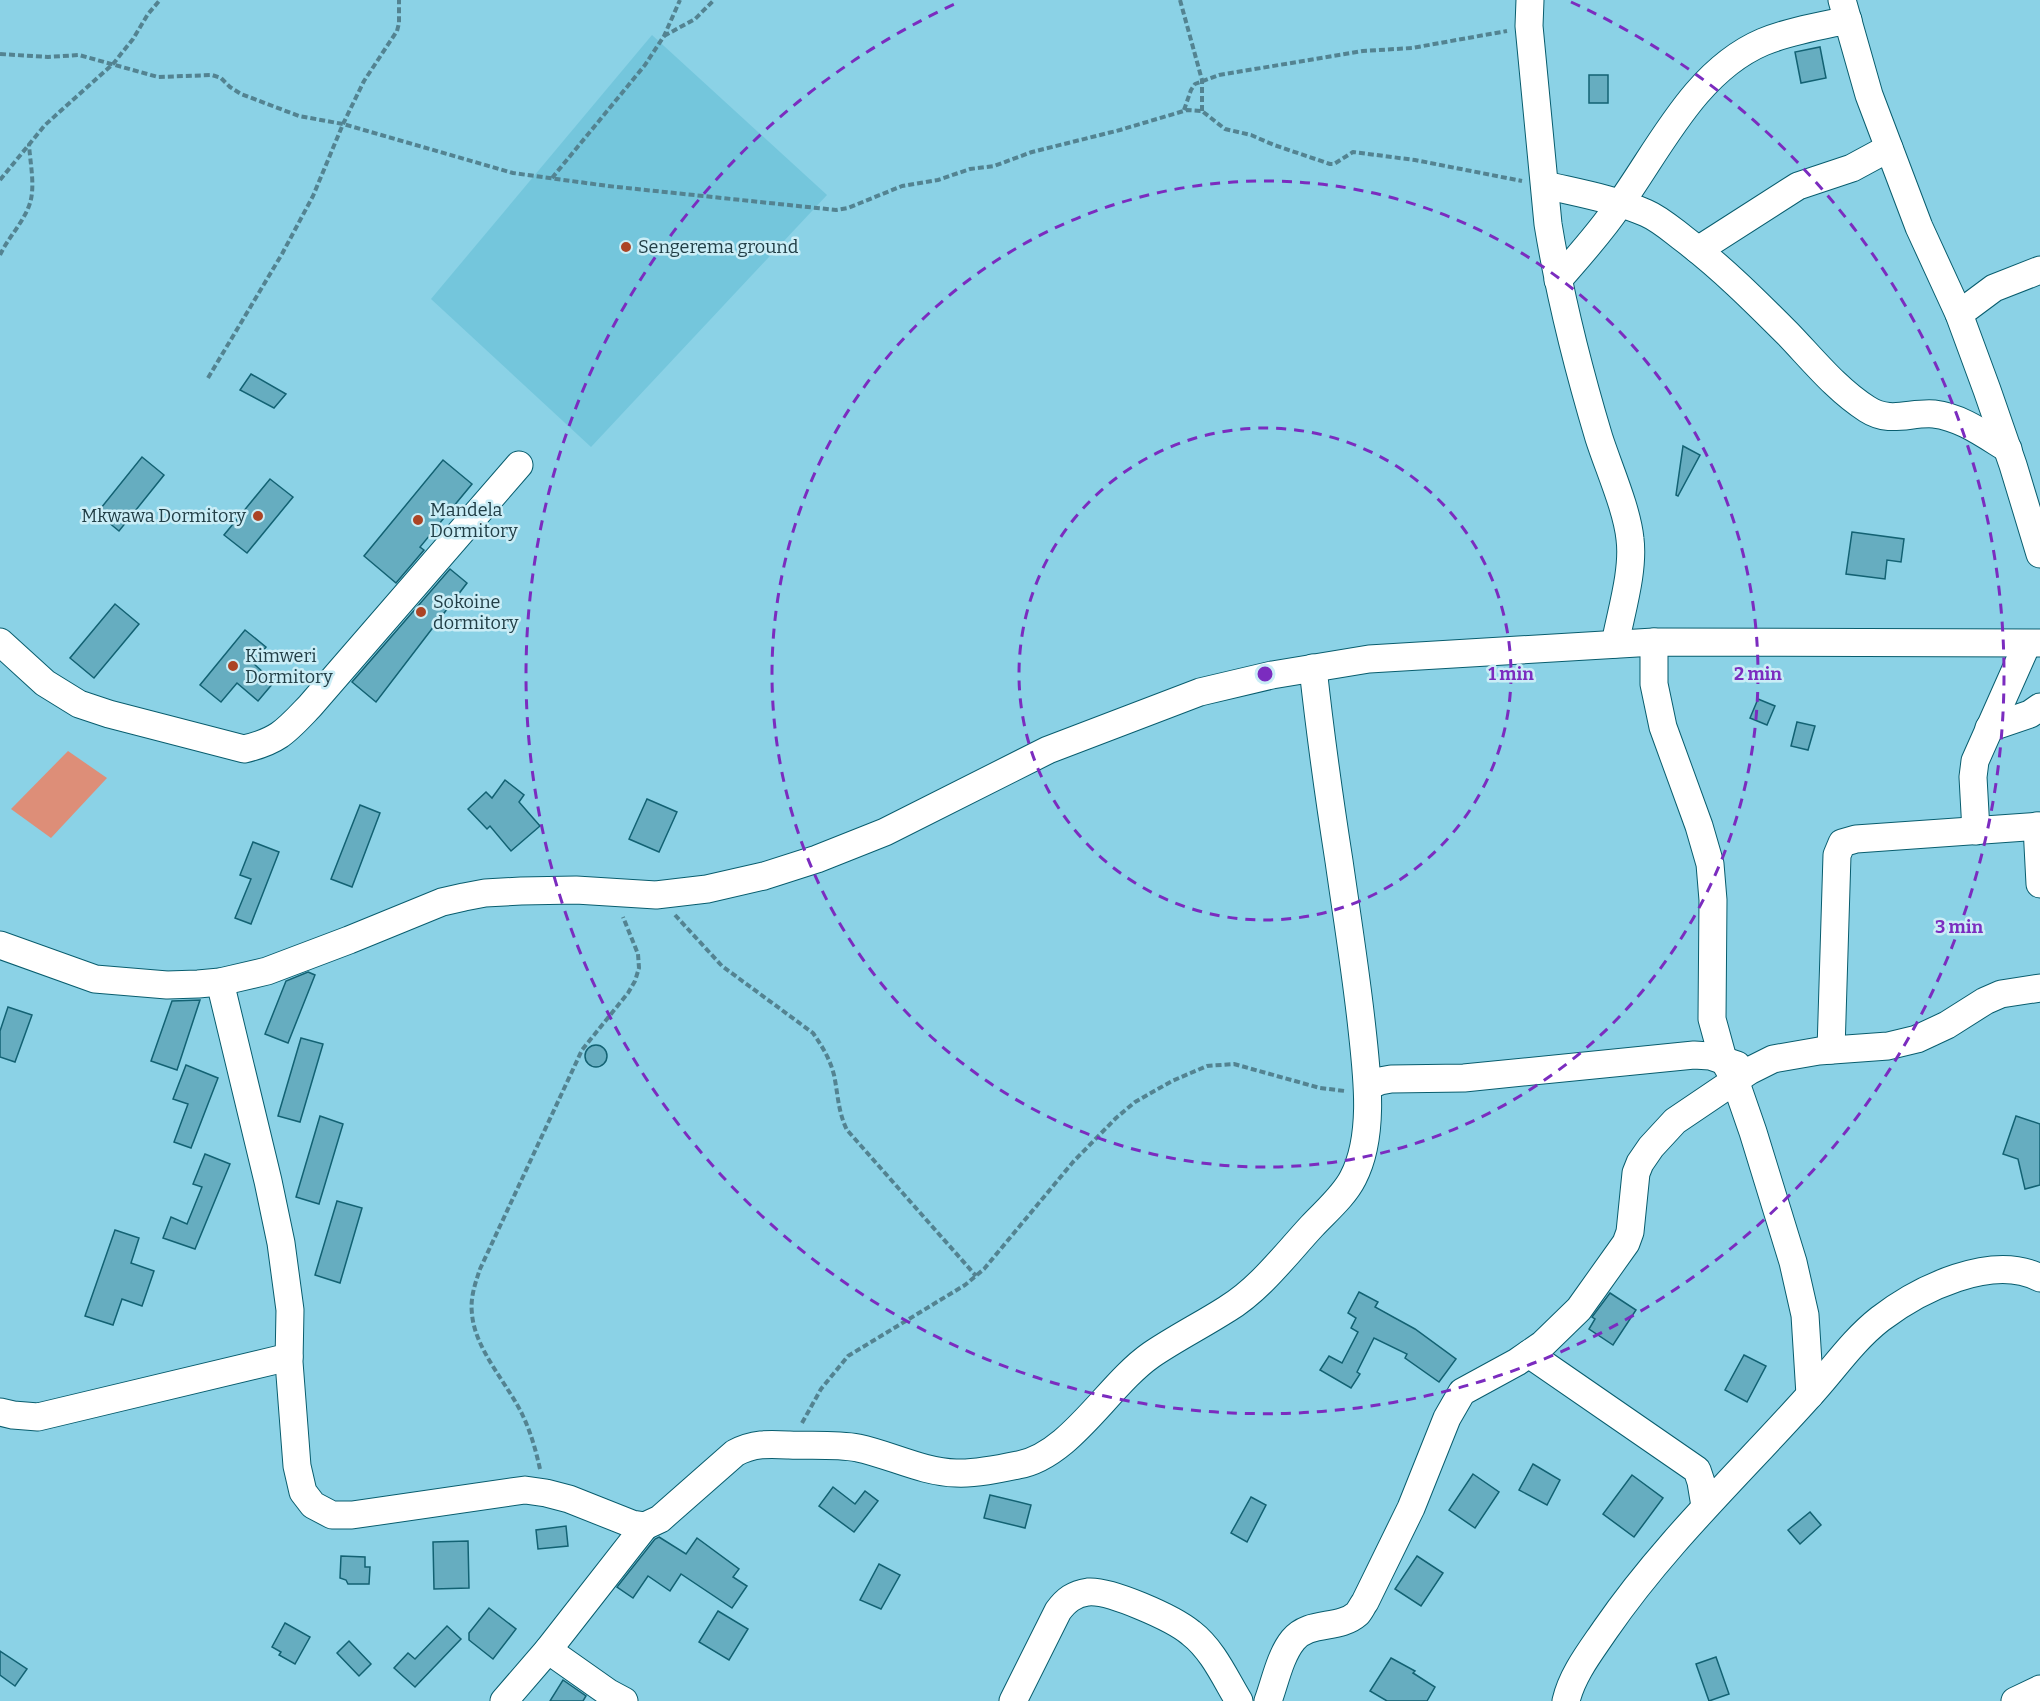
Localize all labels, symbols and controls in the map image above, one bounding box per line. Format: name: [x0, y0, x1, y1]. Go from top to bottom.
place label: Sengerema ground: [638, 236, 799, 258]
marker: Sengerema ground: [619, 240, 633, 254]
place label: Mandela Dormitory: [430, 499, 518, 542]
place label: Mkwawa Dormitory: [81, 505, 246, 527]
marker: Mkwawa Dormitory: [251, 509, 265, 523]
marker: Mandela Dormitory: [411, 513, 425, 527]
place label: Sokoine dormitory: [433, 591, 519, 634]
marker: Sokoine dormitory: [414, 605, 428, 619]
place label: Kimweri Dormitory: [245, 645, 333, 688]
marker: Kimweri Dormitory: [226, 659, 240, 673]
text: 1 min: [1488, 663, 1534, 685]
text: 2 min: [1734, 663, 1782, 685]
centre of rings: [1255, 664, 1275, 684]
text: 3 min: [1935, 916, 1983, 938]

